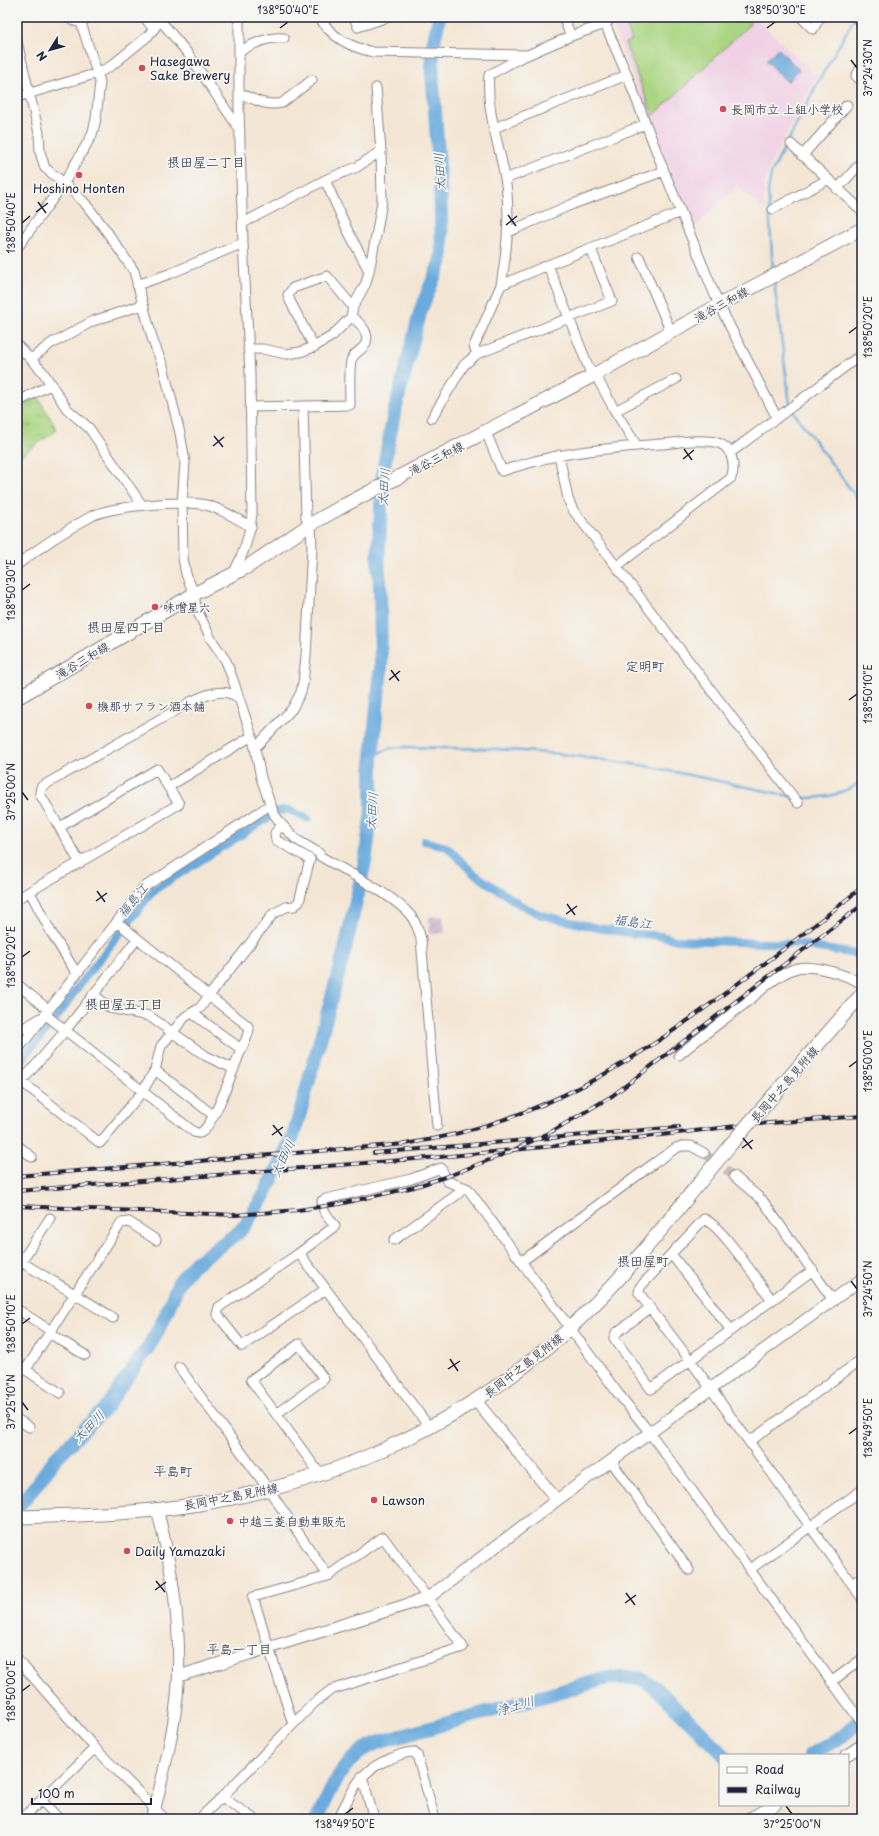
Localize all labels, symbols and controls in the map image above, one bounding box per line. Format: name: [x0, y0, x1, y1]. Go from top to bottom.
text: 138°50'40"E: [257, 2, 319, 17]
text: 138°50'30"E: [744, 2, 806, 17]
north arrow: [30, 30, 70, 70]
text: 37°24'30"N: [860, 39, 875, 97]
text: N: [32, 47, 51, 65]
place label: Hasegawa Sake Brewery: [150, 52, 230, 84]
marker: Hasegawa Sake Brewery: [137, 63, 147, 73]
place label: 長岡市立 上組小学校: [731, 100, 843, 118]
marker: 長岡市立 上組小学校: [718, 104, 728, 114]
district label: 摂田屋二丁目: [167, 152, 245, 171]
water label: 太田川: [428, 152, 450, 192]
marker: Hoshino Honten: [74, 170, 84, 180]
place label: Hoshino Honten: [33, 179, 125, 197]
text: 138°50'40"E: [3, 192, 18, 254]
street label: 滝谷三和線: [690, 282, 752, 326]
text: 138°50'20"E: [860, 296, 875, 358]
street label: 滝谷三和線: [405, 436, 467, 480]
water label: 太田川: [372, 467, 394, 507]
text: 138°50'30"E: [3, 559, 18, 621]
place label: 味噌星六: [163, 598, 211, 616]
marker: 味噌星六: [150, 602, 160, 612]
district label: 摂田屋四丁目: [87, 617, 165, 636]
street label: 滝谷三和線: [52, 637, 112, 683]
district label: 定明町: [625, 656, 665, 675]
text: 138°50'10"E: [860, 664, 875, 724]
place label: 機那サフラン酒本舗: [97, 697, 205, 715]
marker: 機那サフラン酒本舗: [84, 701, 94, 711]
text: 37°25'00"N: [3, 763, 18, 821]
water label: 太田川: [360, 791, 382, 831]
water label: 福島江: [112, 878, 152, 921]
water label: 福島江: [612, 909, 655, 933]
text: 138°50'20"E: [3, 926, 18, 988]
district label: 摂田屋五丁目: [85, 994, 163, 1013]
text: 138°50'00"E: [860, 1030, 875, 1092]
street label: 長岡中之島見附線: [746, 1042, 822, 1126]
water label: 太田川: [265, 1136, 299, 1180]
district label: 摂田屋町: [617, 1251, 669, 1270]
text: 37°24'50"N: [860, 1260, 875, 1318]
text: 138°50'10"E: [3, 1294, 18, 1354]
street label: 長岡中之島見附線: [480, 1328, 566, 1402]
text: 37°25'10"N: [3, 1374, 18, 1430]
text: 138°49'50"E: [860, 1398, 875, 1458]
water label: 太田川: [68, 1405, 108, 1447]
district label: 平島町: [153, 1461, 193, 1480]
street label: 長岡中之島見附線: [182, 1478, 280, 1514]
place label: Lawson: [382, 1491, 425, 1509]
marker: Lawson: [369, 1495, 379, 1505]
place label: 中越三菱自動車販売: [238, 1512, 346, 1530]
marker: 中越三菱自動車販売: [225, 1516, 235, 1526]
place label: Daily Yamazaki: [135, 1542, 225, 1560]
marker: Daily Yamazaki: [122, 1546, 132, 1556]
district label: 平島一丁目: [206, 1639, 272, 1658]
text: 138°50'00"E: [3, 1660, 18, 1722]
water label: 浄土川: [494, 1690, 536, 1720]
legend: [719, 1754, 849, 1806]
text: Road: [755, 1760, 784, 1778]
scale bar: [32, 1780, 151, 1806]
text: Railway: [755, 1780, 801, 1798]
text: 100 m: [38, 1784, 75, 1802]
text: 138°49'50"E: [315, 1816, 375, 1831]
text: 37°25'00"N: [763, 1816, 821, 1831]

